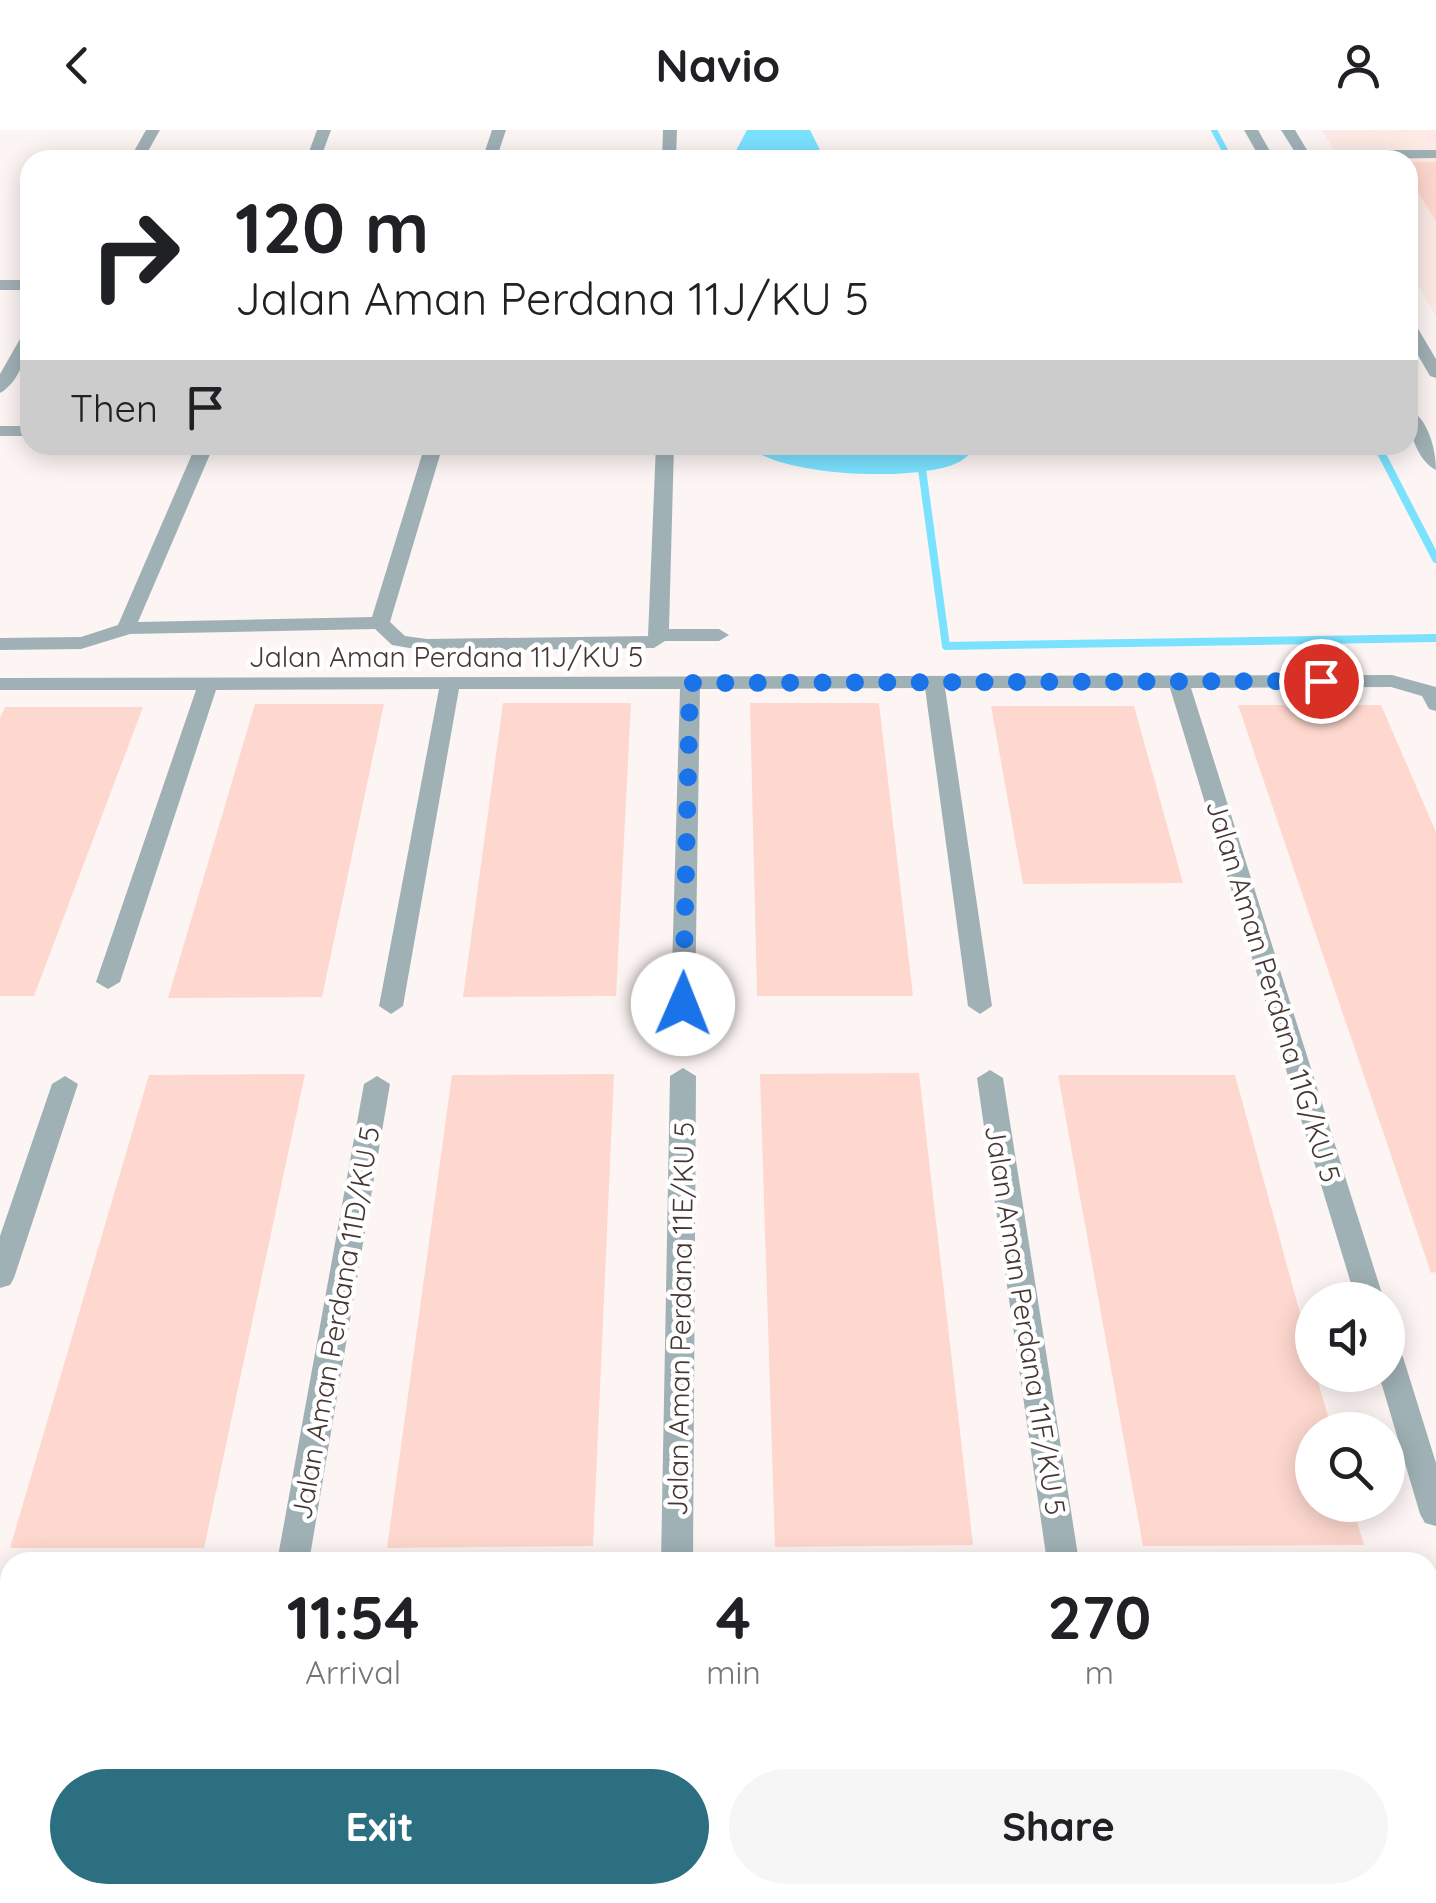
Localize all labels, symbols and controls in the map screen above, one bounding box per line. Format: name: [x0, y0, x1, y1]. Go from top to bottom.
text: Navio: [656, 37, 780, 93]
icon: back: [50, 38, 105, 93]
icon: person: [1331, 38, 1386, 93]
text: 120 m: [235, 183, 429, 271]
icon: right: [70, 190, 200, 320]
text: Jalan Aman Perdana 11J/KU 5: [235, 270, 869, 326]
icon: arrive: [178, 380, 233, 435]
text: Then: [70, 384, 158, 432]
street label: Jalan Aman Perdana 11J/KU 5: [249, 639, 643, 674]
pin: [1279, 639, 1364, 724]
icon: arrive: [1294, 654, 1349, 709]
street label: Jalan Aman Perdana 11G/KU 5: [1199, 796, 1349, 1186]
position arrow: [631, 952, 735, 1056]
street label: Jalan Aman Perdana 11E/KU 5: [659, 1122, 701, 1516]
street label: Jalan Aman Perdana 11F/KU 5: [978, 1123, 1074, 1517]
street label: Jalan Aman Perdana 11D/KU 5: [283, 1124, 387, 1522]
map controls: [1295, 1282, 1405, 1522]
button: sound: [1295, 1282, 1405, 1392]
button: search: [1295, 1412, 1405, 1522]
text: 11:54: [287, 1579, 420, 1654]
text: 4: [716, 1579, 751, 1654]
text: 270: [1047, 1579, 1151, 1654]
text: Arrival: [305, 1652, 401, 1692]
text: min: [706, 1652, 761, 1692]
text: m: [1085, 1652, 1114, 1692]
button: Exit: [50, 1769, 709, 1884]
button: Share: [729, 1769, 1388, 1884]

